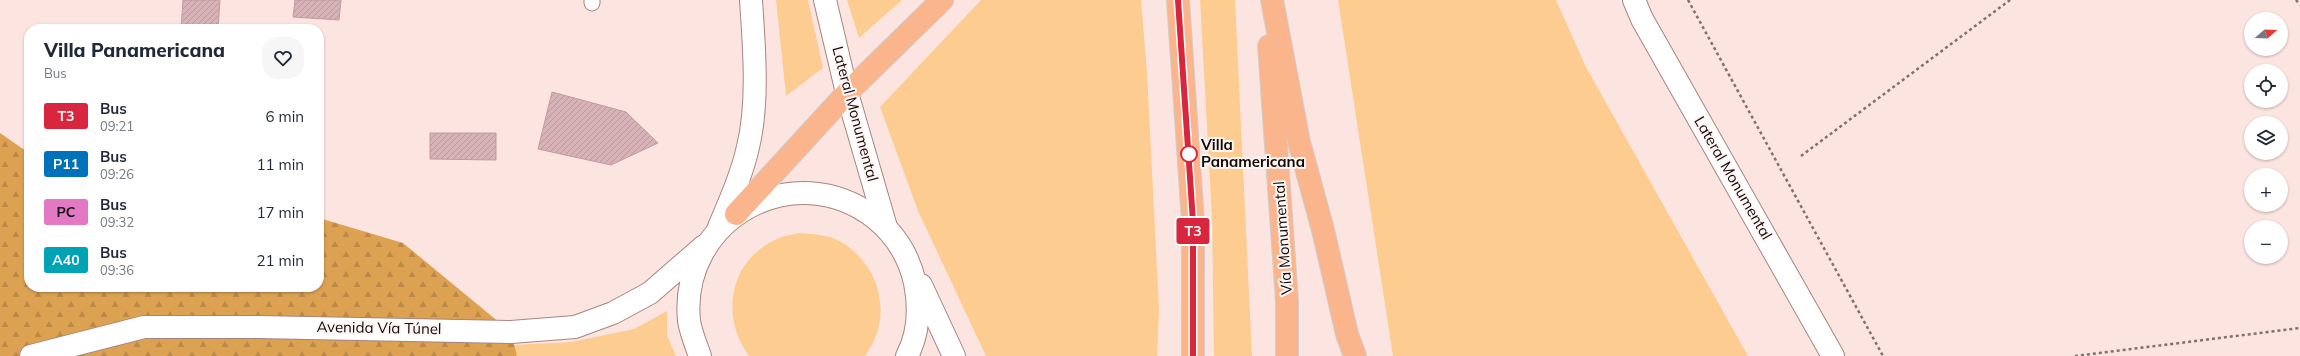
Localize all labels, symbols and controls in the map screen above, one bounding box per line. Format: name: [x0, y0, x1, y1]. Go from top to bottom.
north arrow: [2244, 12, 2288, 56]
map controls: [2244, 12, 2288, 264]
button: heart: [262, 37, 304, 79]
text: Villa Panamericana: [44, 38, 225, 62]
street label: Lateral Monumental: [828, 44, 883, 184]
button: locate: [2244, 64, 2288, 108]
text: Bus: [44, 65, 67, 81]
text: Bus: [100, 99, 127, 118]
text: T3: [57, 107, 75, 125]
text: 6 min: [266, 107, 304, 126]
street label: Lateral Monumental: [1690, 113, 1776, 243]
button: layers: [2244, 116, 2288, 160]
text: 09:21: [100, 118, 134, 134]
place label: Villa Panamericana: [1200, 135, 1305, 171]
marker: Villa Panamericana: [1180, 145, 1198, 163]
text: Bus: [100, 147, 127, 166]
text: P11: [53, 155, 79, 173]
text: 11 min: [257, 155, 304, 174]
text: 09:26: [100, 166, 134, 182]
button: +: [2244, 168, 2288, 212]
street label: Vía Monumental: [1269, 181, 1296, 295]
text: Bus: [100, 195, 127, 214]
text: PC: [57, 203, 75, 221]
text: 17 min: [257, 203, 304, 222]
text: 09:32: [100, 214, 134, 230]
line badge: T3: [1175, 218, 1211, 244]
button: −: [2244, 220, 2288, 264]
text: T3: [1184, 222, 1202, 240]
text: Bus: [100, 243, 127, 262]
text: A40: [52, 251, 80, 269]
text: 21 min: [257, 251, 304, 270]
text: 09:36: [100, 262, 134, 278]
street label: Avenida Vía Túnel: [316, 317, 442, 338]

